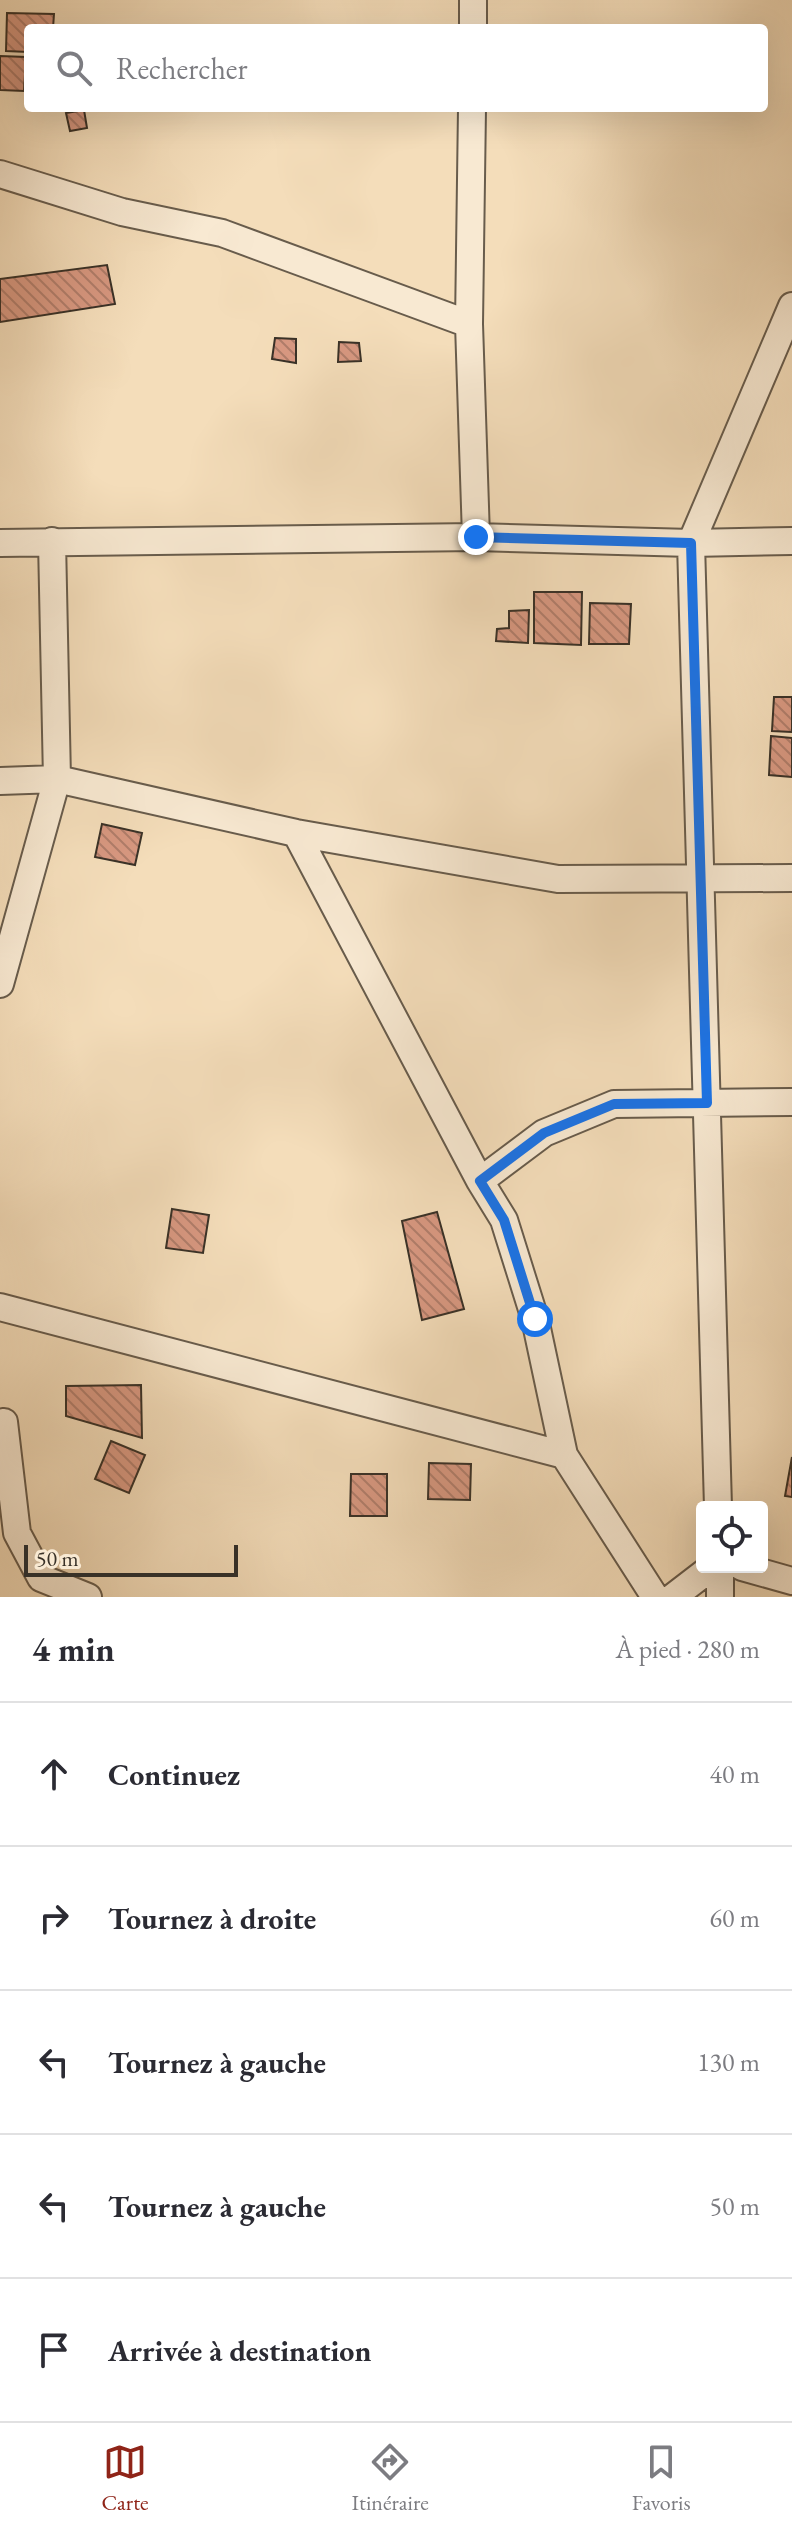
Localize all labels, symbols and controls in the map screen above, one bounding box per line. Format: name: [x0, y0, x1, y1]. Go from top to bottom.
search box: [24, 24, 768, 112]
icon: search: [52, 46, 96, 90]
text: Rechercher: [116, 49, 248, 88]
route end: [458, 519, 494, 555]
route start: [517, 1301, 553, 1337]
map controls: [696, 1501, 768, 1573]
button: locate: [696, 1501, 768, 1573]
scale bar: [24, 1541, 238, 1577]
text: 50 m: [36, 1544, 79, 1573]
text: 4 min: [32, 1627, 115, 1671]
text: À pied · 280 m: [615, 1632, 760, 1666]
icon: ahead: [32, 1752, 76, 1796]
text: Continuez: [108, 1755, 240, 1794]
text: 40 m: [710, 1757, 760, 1791]
icon: right: [32, 1896, 76, 1940]
text: Tournez à droite: [108, 1899, 316, 1938]
text: 60 m: [710, 1901, 760, 1935]
icon: left: [32, 2040, 76, 2084]
text: Tournez à gauche: [108, 2043, 326, 2082]
text: 130 m: [697, 2045, 760, 2079]
icon: left: [32, 2184, 76, 2228]
text: Tournez à gauche: [108, 2187, 326, 2226]
text: 50 m: [710, 2189, 760, 2223]
icon: arrive: [32, 2328, 76, 2372]
text: Arrivée à destination: [108, 2331, 371, 2370]
tab: Carte: [101, 2440, 149, 2517]
tab: Itinéraire: [352, 2440, 429, 2517]
tab: Favoris: [632, 2440, 691, 2517]

